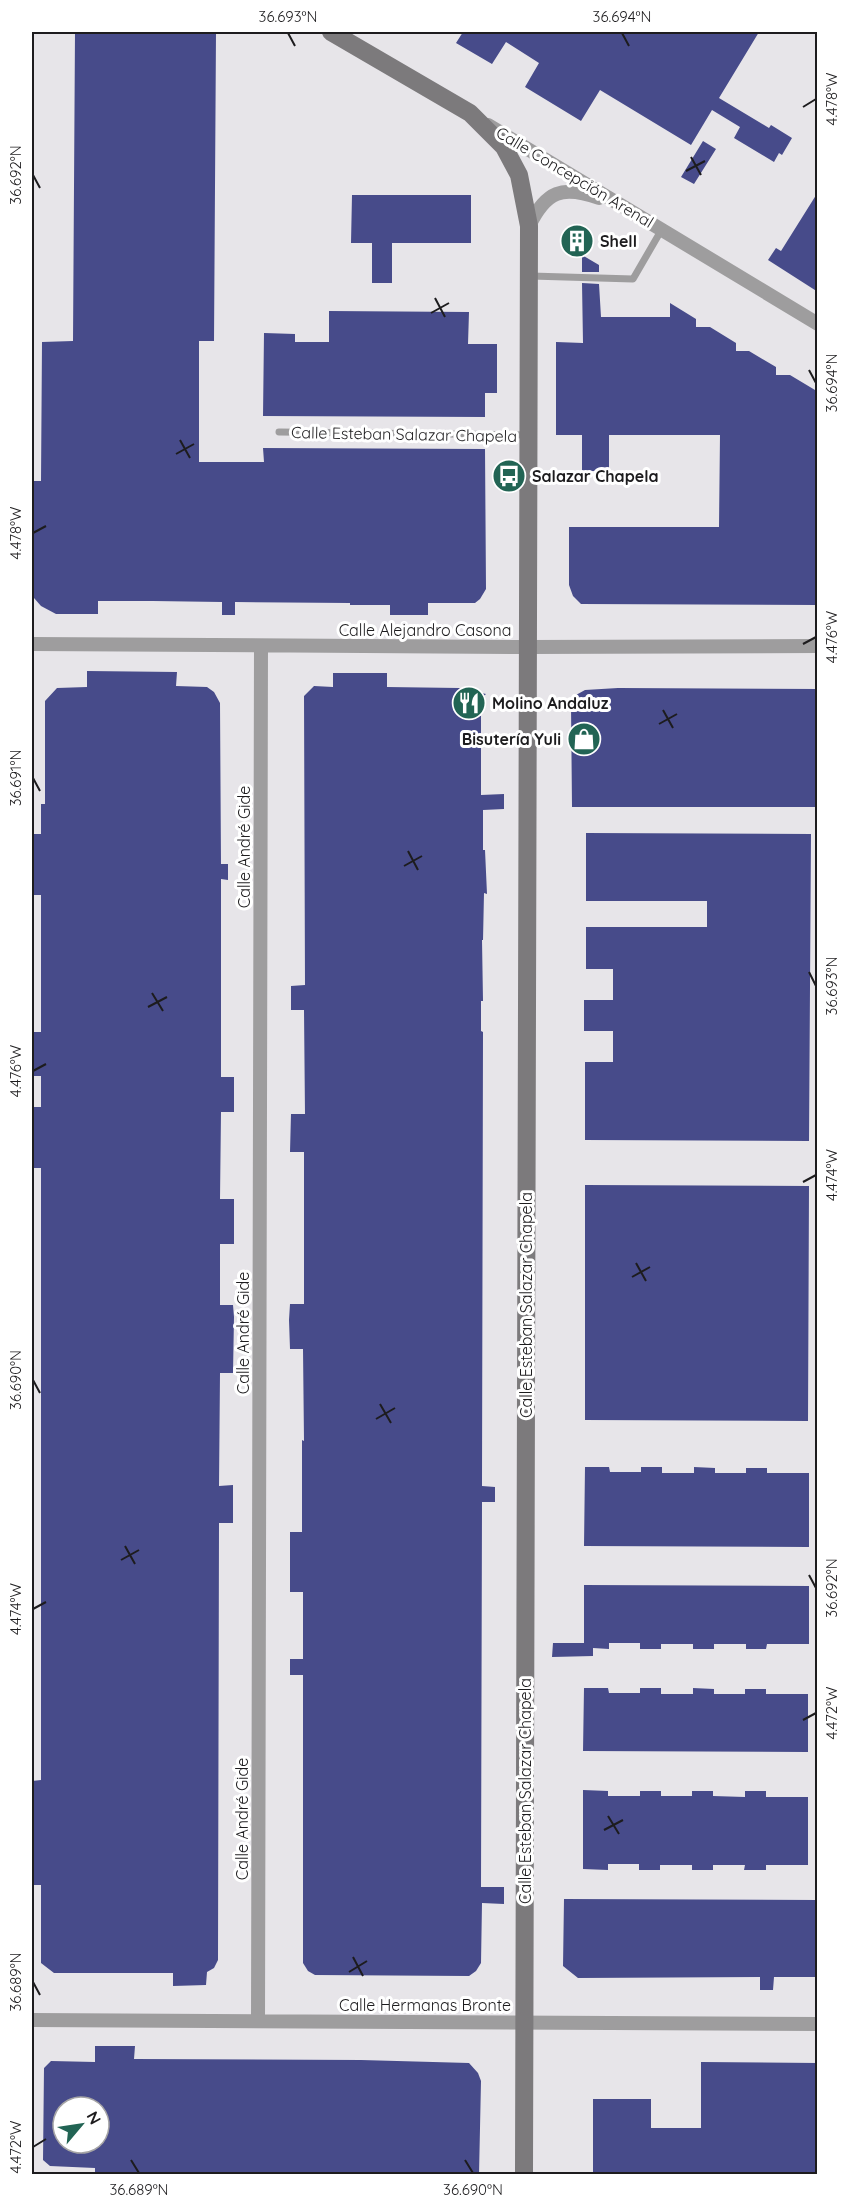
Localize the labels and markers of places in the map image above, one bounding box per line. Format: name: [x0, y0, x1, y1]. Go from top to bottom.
building icon: Shell: [559, 223, 595, 259]
place label: Shell: [600, 231, 637, 251]
bus stop icon: Salazar Chapela: [491, 458, 527, 494]
place label: Salazar Chapela: [532, 466, 659, 486]
restaurant icon: Molino Andaluz: [451, 685, 487, 721]
place label: Molino Andaluz: [492, 693, 609, 713]
shop icon: Bisutería Yuli: [566, 721, 602, 757]
place label: Bisutería Yuli: [462, 729, 561, 749]

